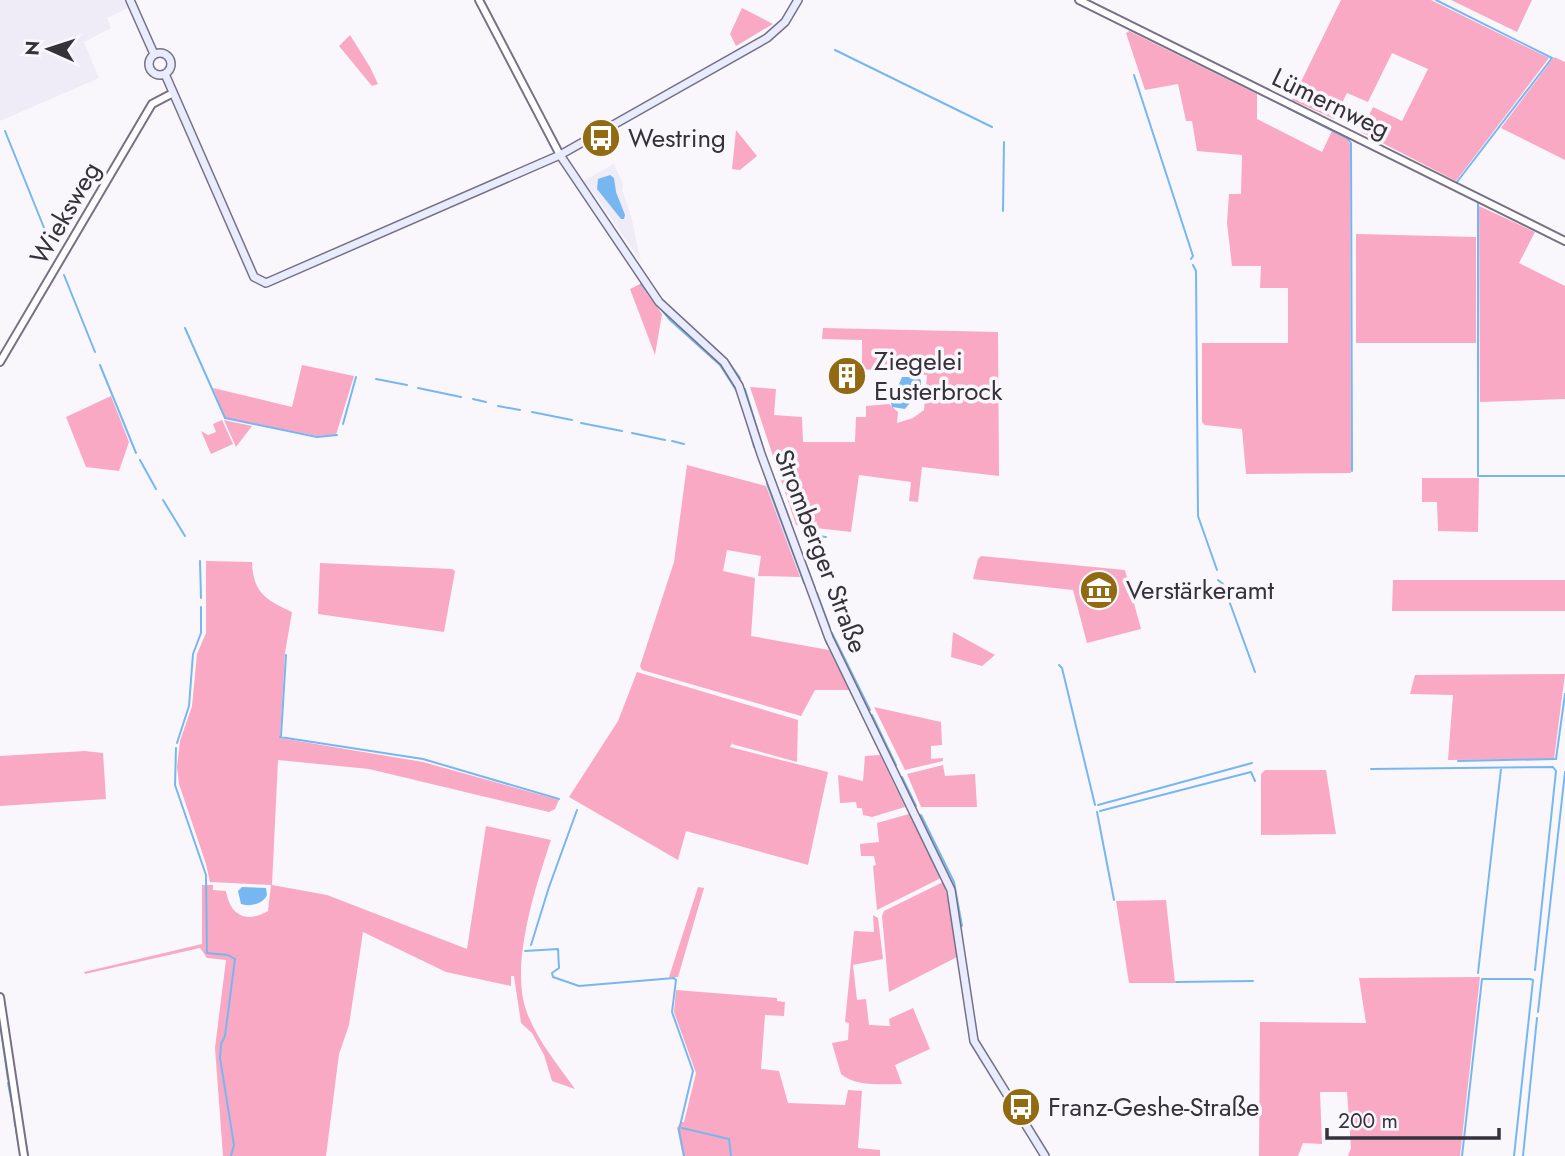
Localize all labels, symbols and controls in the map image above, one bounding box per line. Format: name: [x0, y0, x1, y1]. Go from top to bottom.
north arrow: [14, 14, 84, 84]
text: N: [19, 40, 46, 56]
street label: Lümernweg: [1266, 58, 1396, 148]
bus stop icon: Westring: [580, 117, 622, 159]
place label: Westring: [628, 119, 726, 157]
street label: Wieksweg: [20, 154, 110, 272]
place label: Ziegelei Eusterbrock: [874, 342, 1003, 410]
building icon: Ziegelei Eusterbrock: [826, 355, 868, 397]
street label: Stromberger Straße: [765, 444, 877, 658]
museum icon: Verstärkeramt: [1078, 569, 1120, 611]
place label: Verstärkeramt: [1126, 571, 1275, 609]
bus stop icon: Franz-Geshe-Straße: [1000, 1086, 1042, 1128]
place label: Franz-Geshe-Straße: [1048, 1088, 1259, 1126]
scale bar: [1327, 1096, 1498, 1140]
text: 200 m: [1338, 1106, 1398, 1136]

